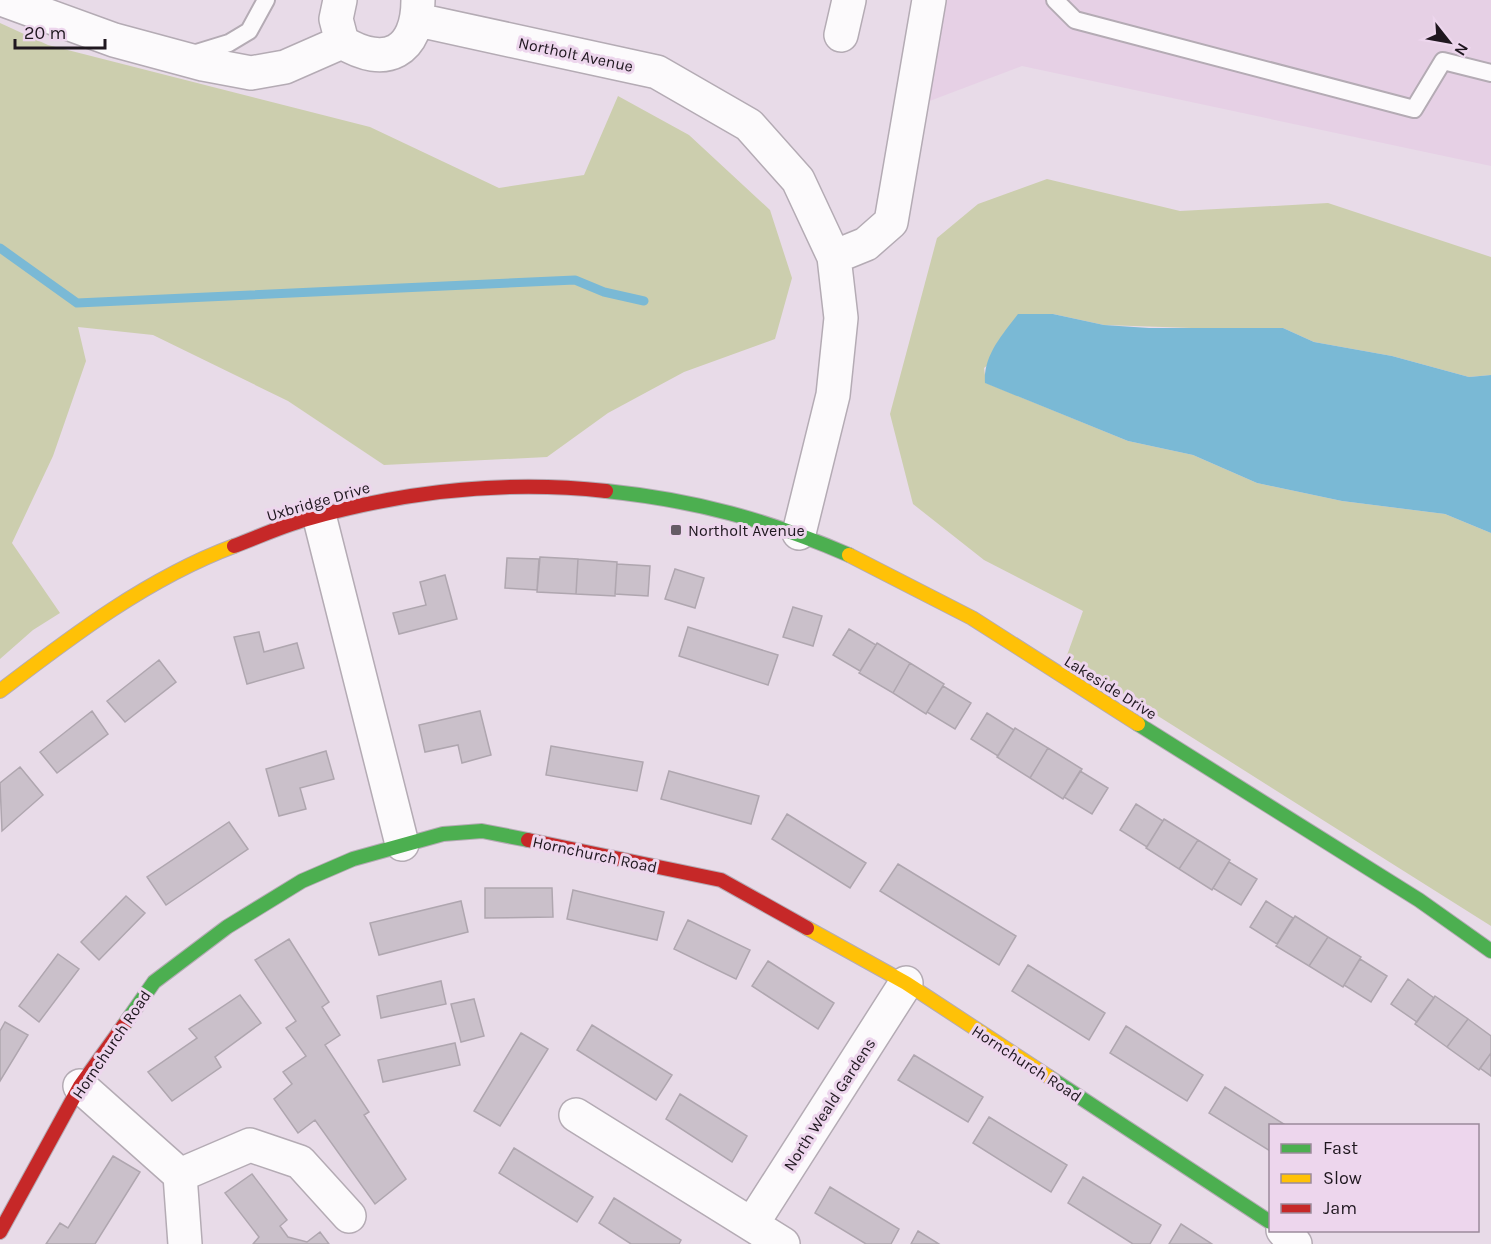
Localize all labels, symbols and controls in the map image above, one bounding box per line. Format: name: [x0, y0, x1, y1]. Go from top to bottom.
scale bar: [15, 12, 105, 50]
north arrow: [1419, 12, 1479, 72]
text: 20 m: [24, 22, 66, 44]
street label: Northolt Avenue: [517, 33, 635, 76]
text: N: [1450, 40, 1473, 59]
street label: Uxbridge Drive: [264, 478, 372, 525]
place label: Northolt Avenue: [688, 521, 805, 540]
marker: Northolt Avenue: [669, 523, 683, 537]
street label: Lakeside Drive: [1061, 651, 1161, 723]
street label: Hornchurch Road: [531, 832, 659, 877]
street label: Hornchurch Road: [68, 986, 155, 1102]
street label: Hornchurch Road: [968, 1021, 1085, 1106]
street label: North Weald Gardens: [779, 1034, 879, 1174]
legend: [1269, 1124, 1479, 1232]
text: Fast: [1323, 1137, 1358, 1159]
text: Slow: [1323, 1167, 1362, 1189]
text: Jam: [1323, 1197, 1357, 1219]

